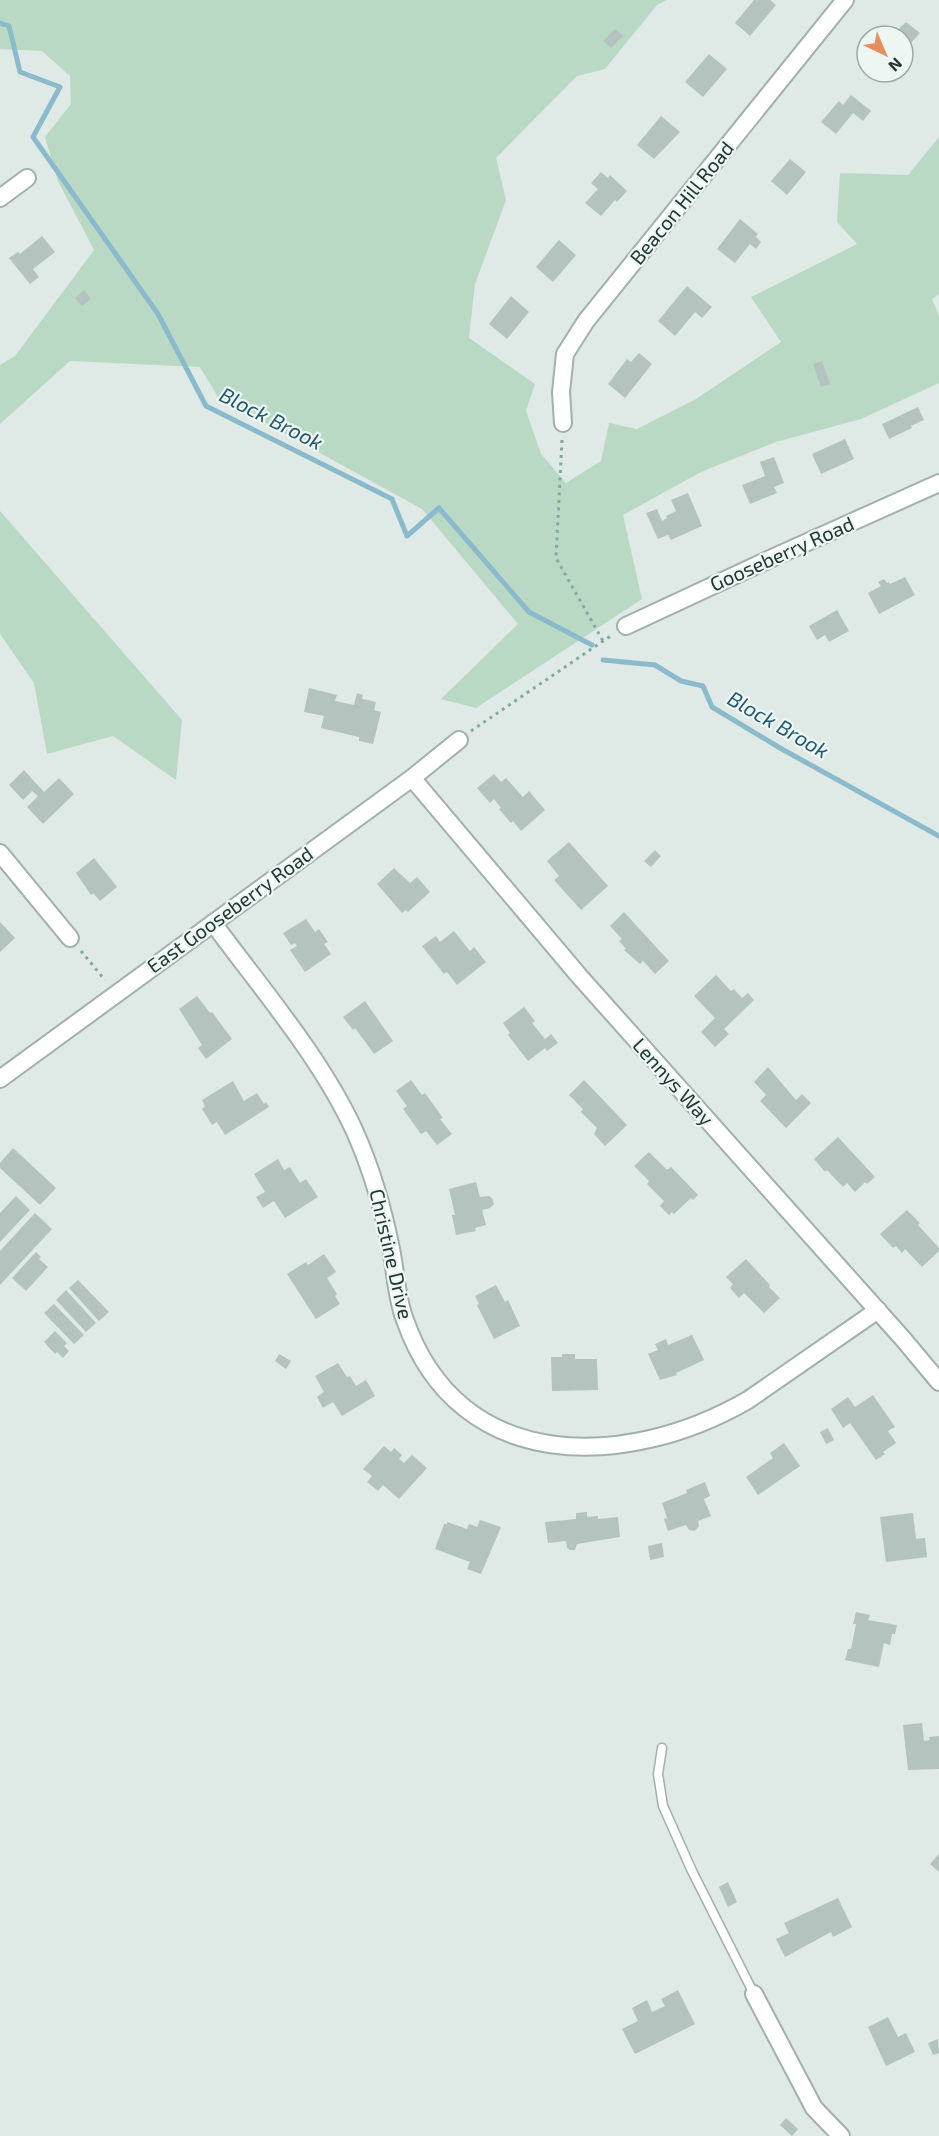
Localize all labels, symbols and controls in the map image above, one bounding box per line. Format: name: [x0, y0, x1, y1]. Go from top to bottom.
north arrow: [855, 24, 915, 84]
text: N: [885, 54, 907, 76]
street label: Beacon Hill Road: [624, 136, 738, 269]
water label: Block Brook: [216, 381, 328, 454]
street label: Gooseberry Road: [706, 511, 857, 596]
water label: Block Brook: [724, 685, 834, 763]
street label: East Gooseberry Road: [142, 841, 317, 978]
street label: Lennys Way: [628, 1033, 720, 1130]
street label: Christine Drive: [365, 1186, 419, 1321]

